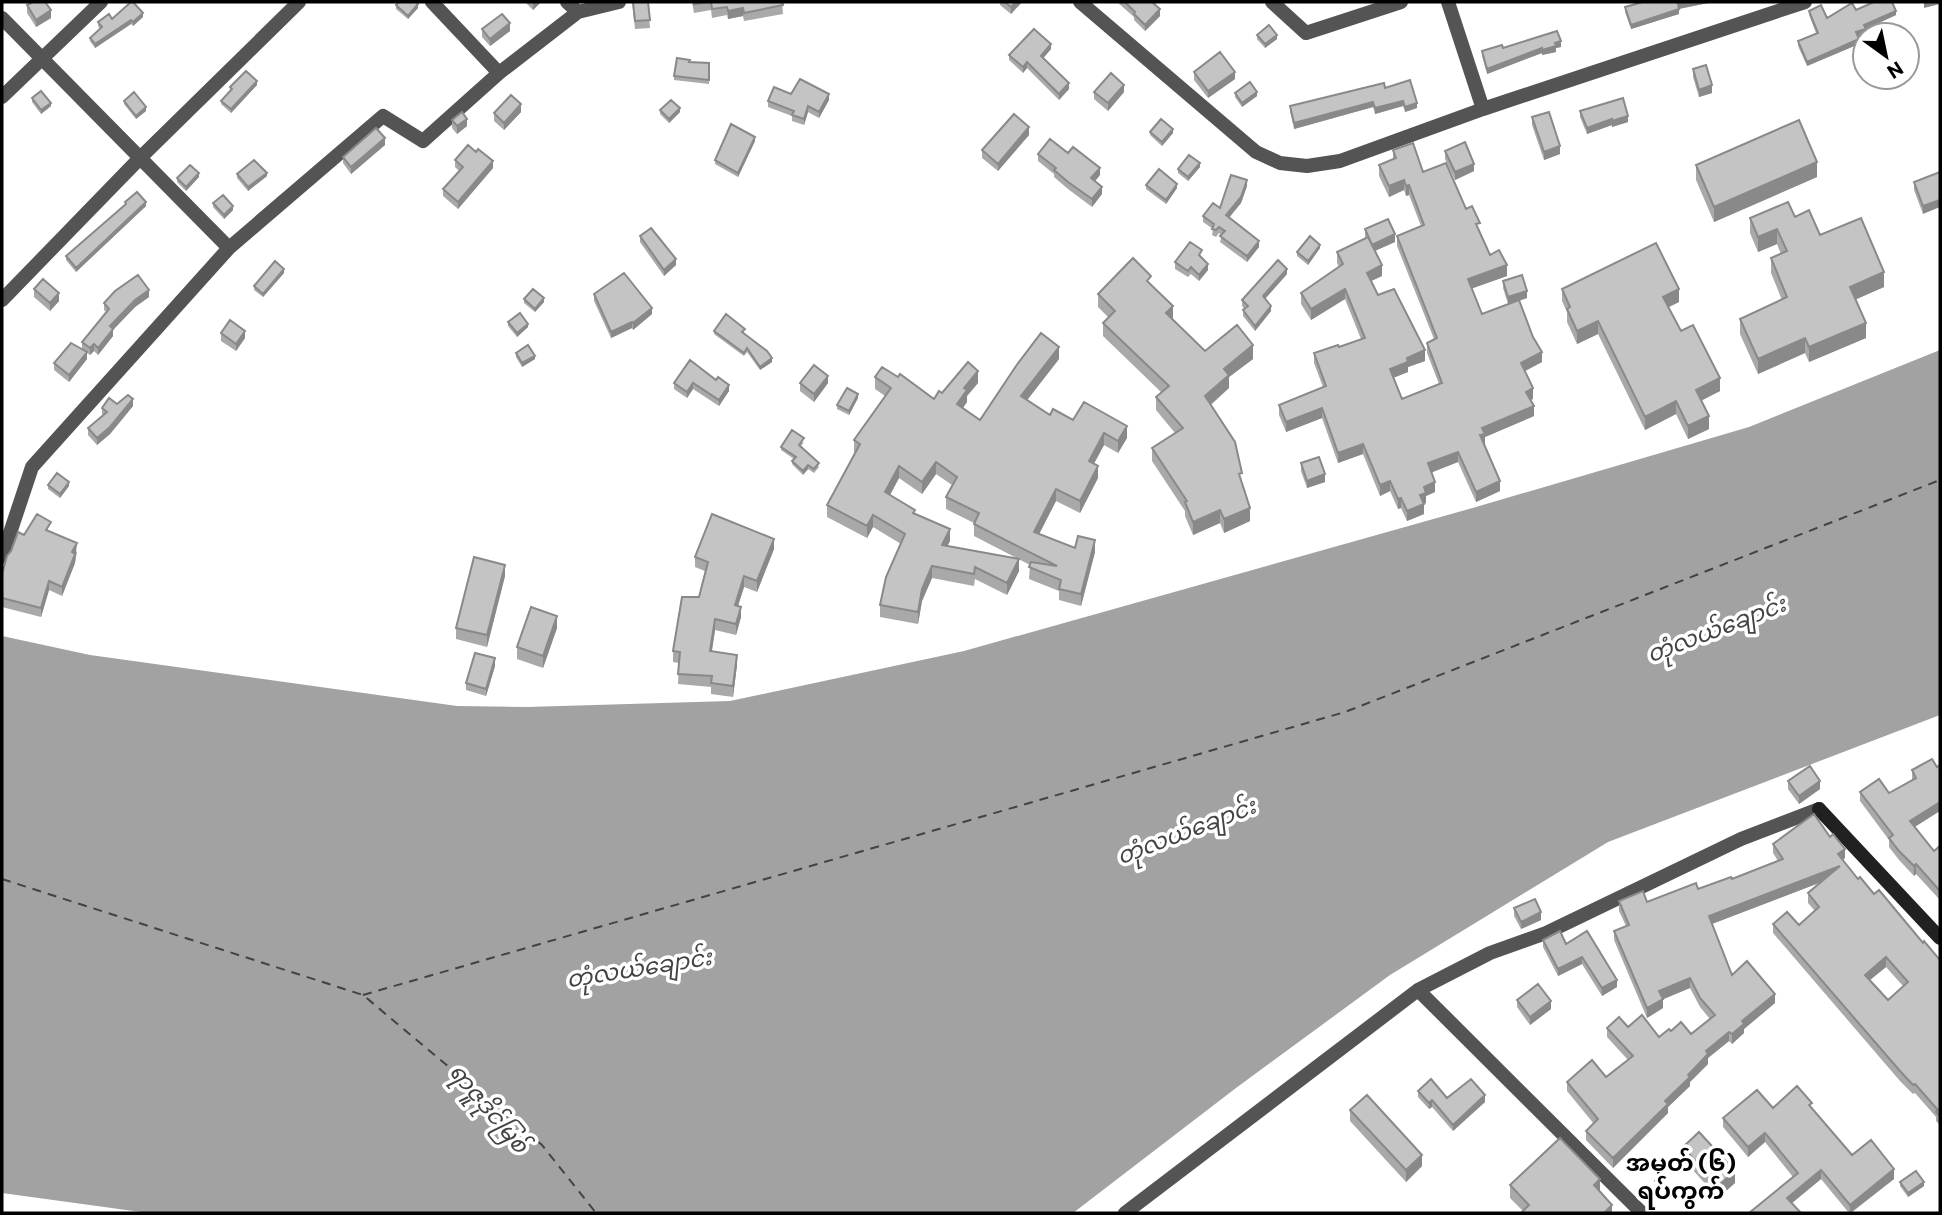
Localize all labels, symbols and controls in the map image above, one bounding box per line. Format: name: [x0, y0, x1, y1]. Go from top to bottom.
north arrow: [1851, 21, 1921, 91]
text: N: [1883, 57, 1908, 84]
water label: တုံလယ်ချောင်း: [1642, 587, 1793, 673]
water label: တုံလယ်ချောင်း: [1112, 789, 1263, 875]
water label: တုံလယ်ချောင်း: [564, 940, 716, 998]
water label: ရာဇူဒိုင်မြစ်: [440, 1056, 537, 1163]
district label: အမှတ် (၆) ရပ်ကွက်: [1626, 1147, 1736, 1210]

